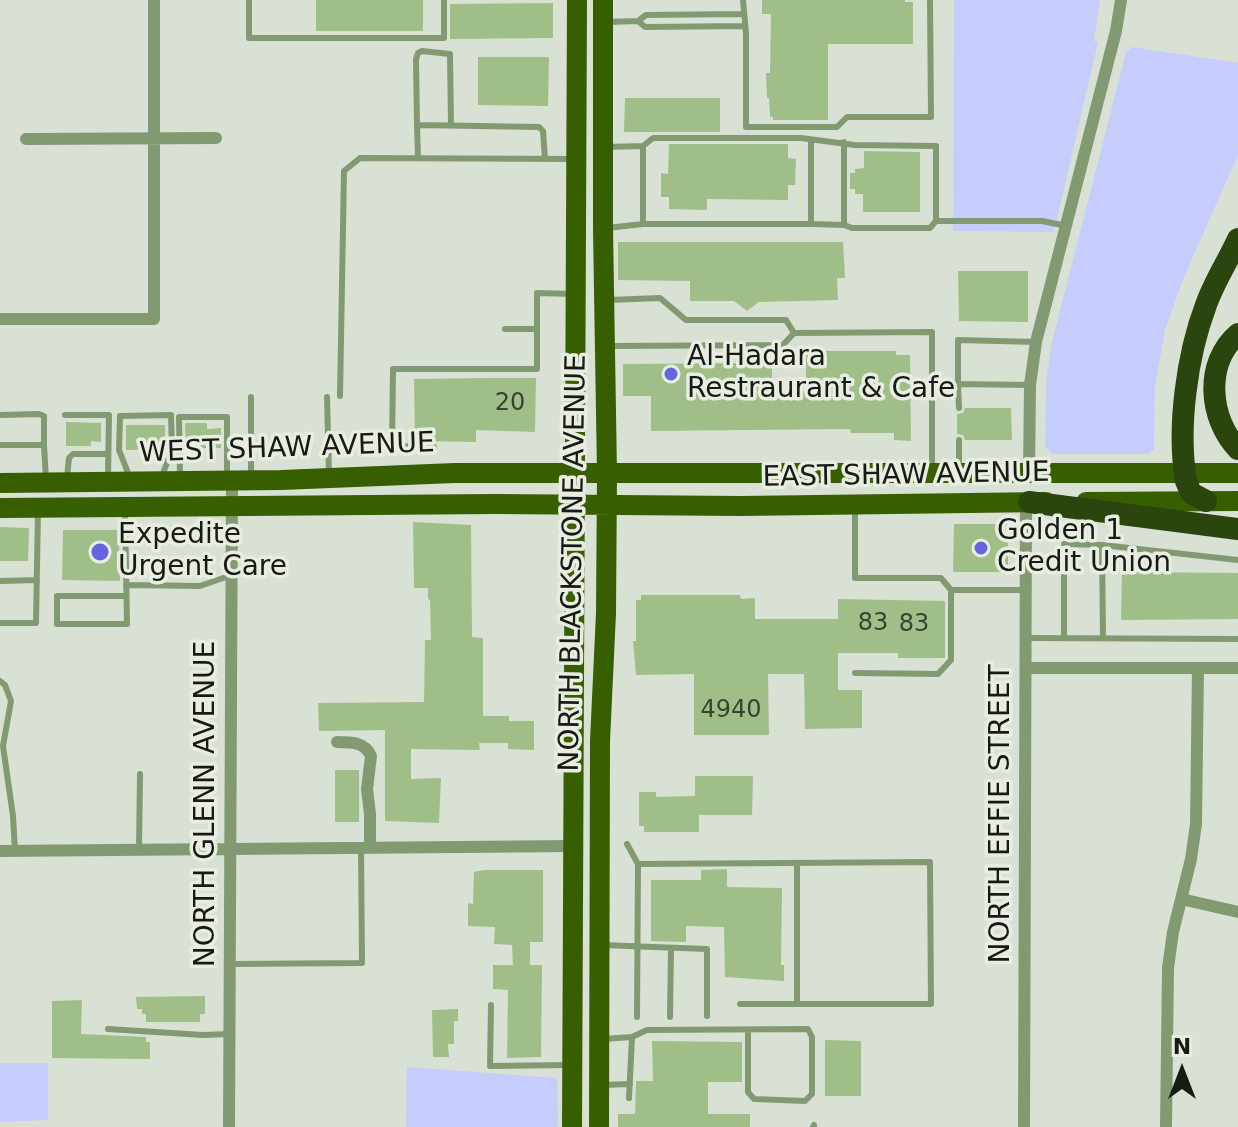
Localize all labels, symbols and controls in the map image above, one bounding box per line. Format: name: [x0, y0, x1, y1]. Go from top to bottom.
place label: Al-Hadara Restraurant & Cafe: [687, 341, 955, 407]
street label: NORTH BLACKSTONE AVENUE: [554, 354, 594, 772]
marker: Al-Hadara Restraurant & Cafe: [662, 365, 680, 383]
house number: 20: [495, 390, 525, 418]
street label: WEST SHAW AVENUE: [139, 427, 435, 471]
street label: EAST SHAW AVENUE: [762, 457, 1050, 495]
place label: Golden 1 Credit Union: [997, 515, 1171, 581]
place label: Expedite Urgent Care: [118, 519, 287, 585]
marker: Golden 1 Credit Union: [972, 539, 990, 557]
marker: Expedite Urgent Care: [89, 541, 111, 563]
house number: 83: [858, 610, 888, 638]
house number: 83: [899, 611, 929, 639]
street label: NORTH GLENN AVENUE: [190, 641, 224, 967]
street label: NORTH EFFIE STREET: [985, 664, 1019, 964]
house number: 4940: [700, 697, 762, 725]
north arrow: [1142, 1031, 1222, 1111]
text: N: [1173, 1034, 1191, 1059]

